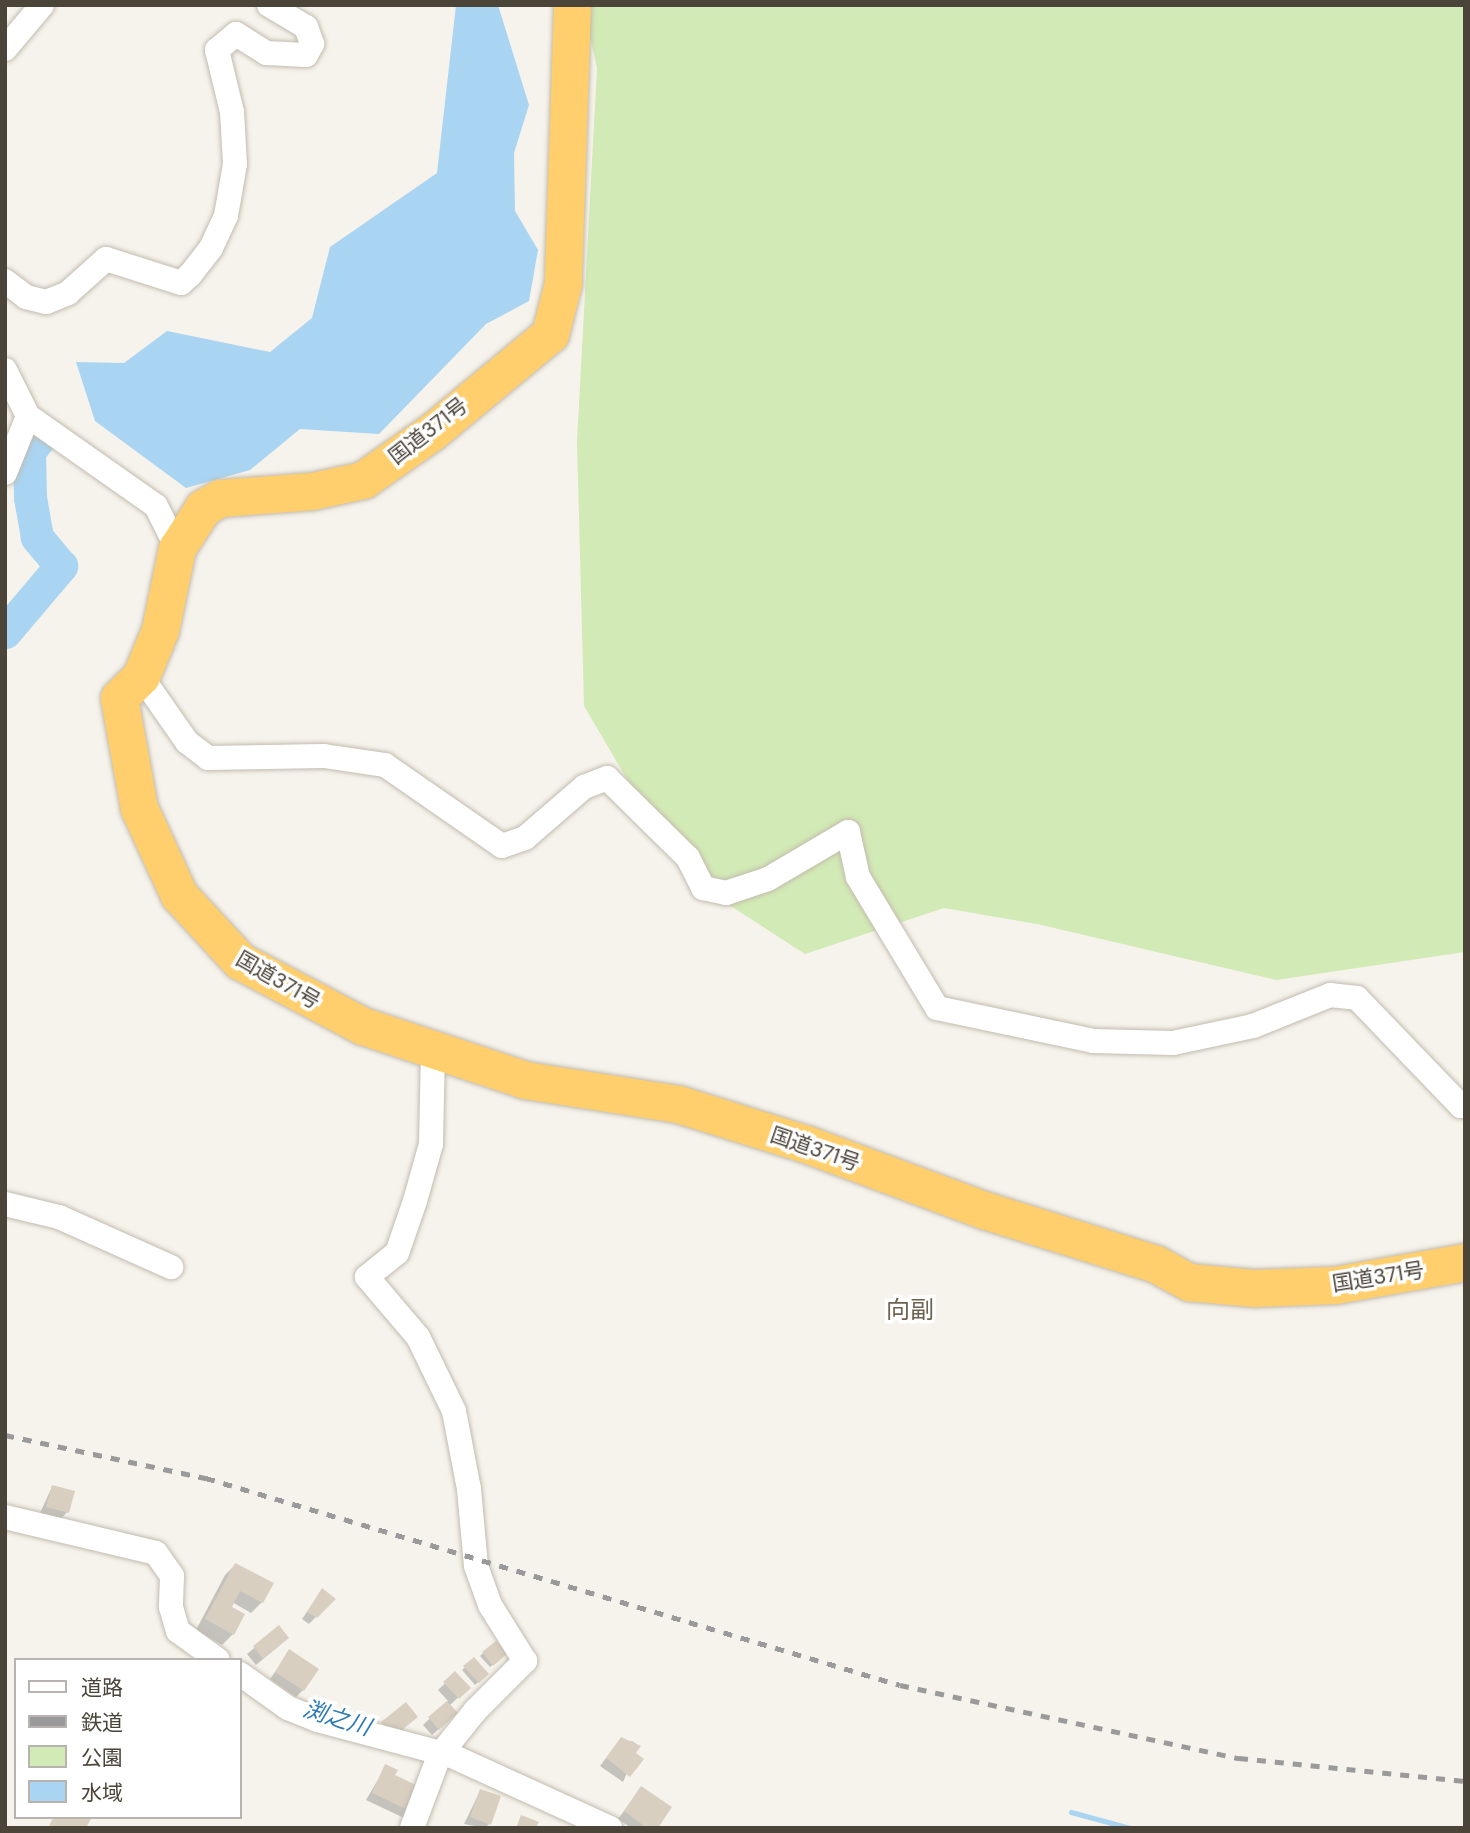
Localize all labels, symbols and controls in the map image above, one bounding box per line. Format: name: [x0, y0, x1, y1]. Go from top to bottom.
street label: 国道371号: [384, 392, 472, 470]
street label: 国道371号: [231, 946, 325, 1014]
street label: 国道371号: [767, 1122, 863, 1176]
street label: 国道371号: [1330, 1257, 1426, 1297]
district label: 向副: [886, 1296, 934, 1324]
legend: [14, 1658, 242, 1819]
text: 道路: [81, 1674, 123, 1702]
water label: 渕之川: [300, 1695, 374, 1741]
text: 鉄道: [81, 1709, 123, 1737]
text: 公園: [81, 1744, 123, 1772]
text: 水域: [81, 1779, 123, 1807]

